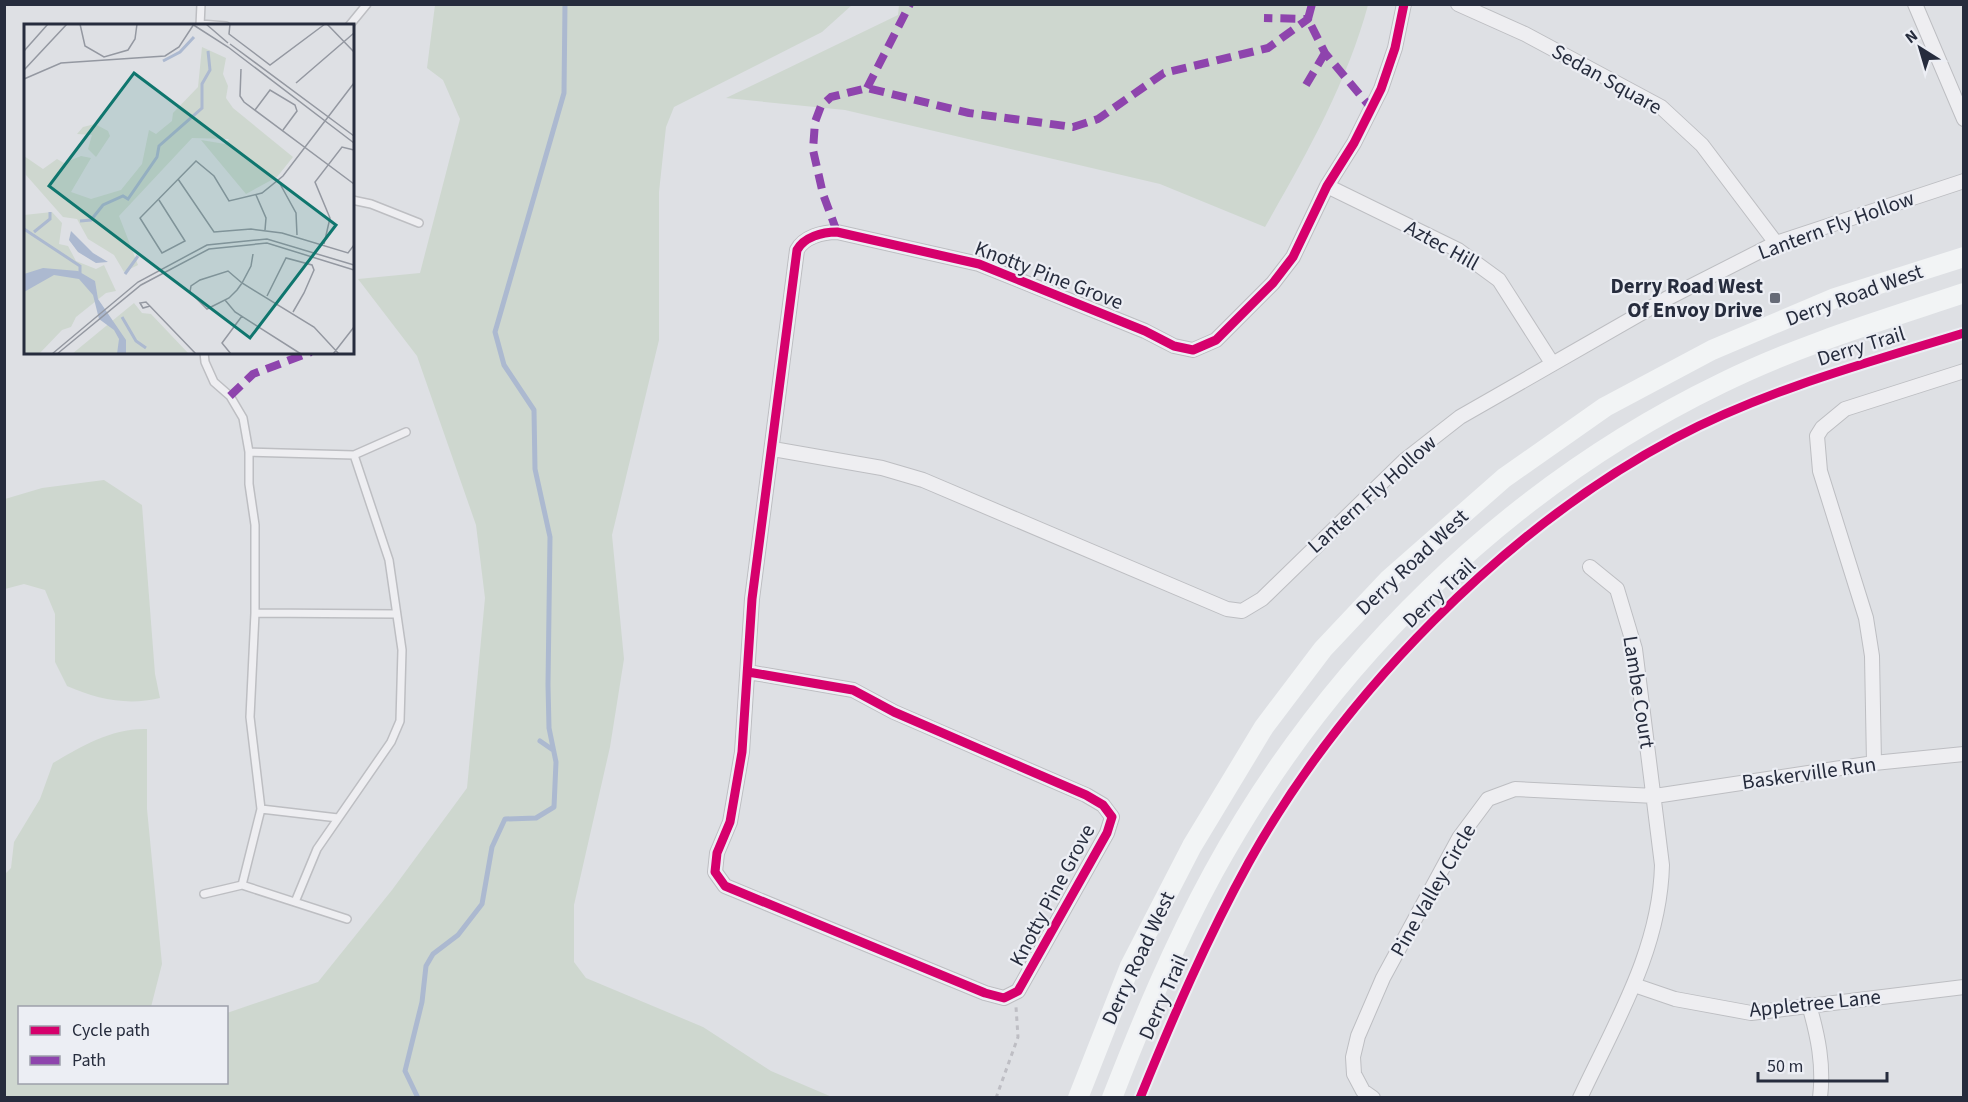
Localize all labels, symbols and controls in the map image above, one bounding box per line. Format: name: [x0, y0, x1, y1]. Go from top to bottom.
north arrow: [1890, 18, 1950, 78]
inset map: [24, 24, 354, 354]
text: N: [1901, 25, 1922, 49]
street label: Sedan Square: [1546, 36, 1668, 122]
street label: Lantern Fly Hollow: [1754, 183, 1918, 267]
street label: Aztec Hill: [1399, 212, 1485, 278]
street label: Knotty Pine Grove: [970, 233, 1128, 317]
street label: Derry Road West: [1781, 256, 1927, 334]
place label: Derry Road West Of Envoy Drive: [1611, 271, 1763, 325]
marker: Derry Road West Of Envoy Drive: [1768, 291, 1782, 305]
street label: Derry Trail: [1813, 318, 1909, 374]
street label: Lantern Fly Hollow: [1301, 428, 1443, 560]
street label: Derry Road West: [1349, 502, 1475, 622]
street label: Derry Trail: [1396, 551, 1482, 635]
street label: Lambe Court: [1615, 634, 1663, 750]
street label: Baskerville Run: [1740, 749, 1878, 797]
street label: Pine Valley Circle: [1383, 818, 1483, 962]
street label: Knotty Pine Grove: [1002, 819, 1102, 971]
street label: Derry Road West: [1094, 886, 1182, 1030]
street label: Derry Trail: [1131, 950, 1195, 1044]
street label: Appletree Lane: [1748, 981, 1882, 1025]
legend: [18, 1006, 228, 1084]
text: Cycle path: [72, 1018, 150, 1043]
scale bar: [1758, 1045, 1887, 1083]
text: Path: [72, 1048, 106, 1073]
text: 50 m: [1767, 1054, 1803, 1079]

